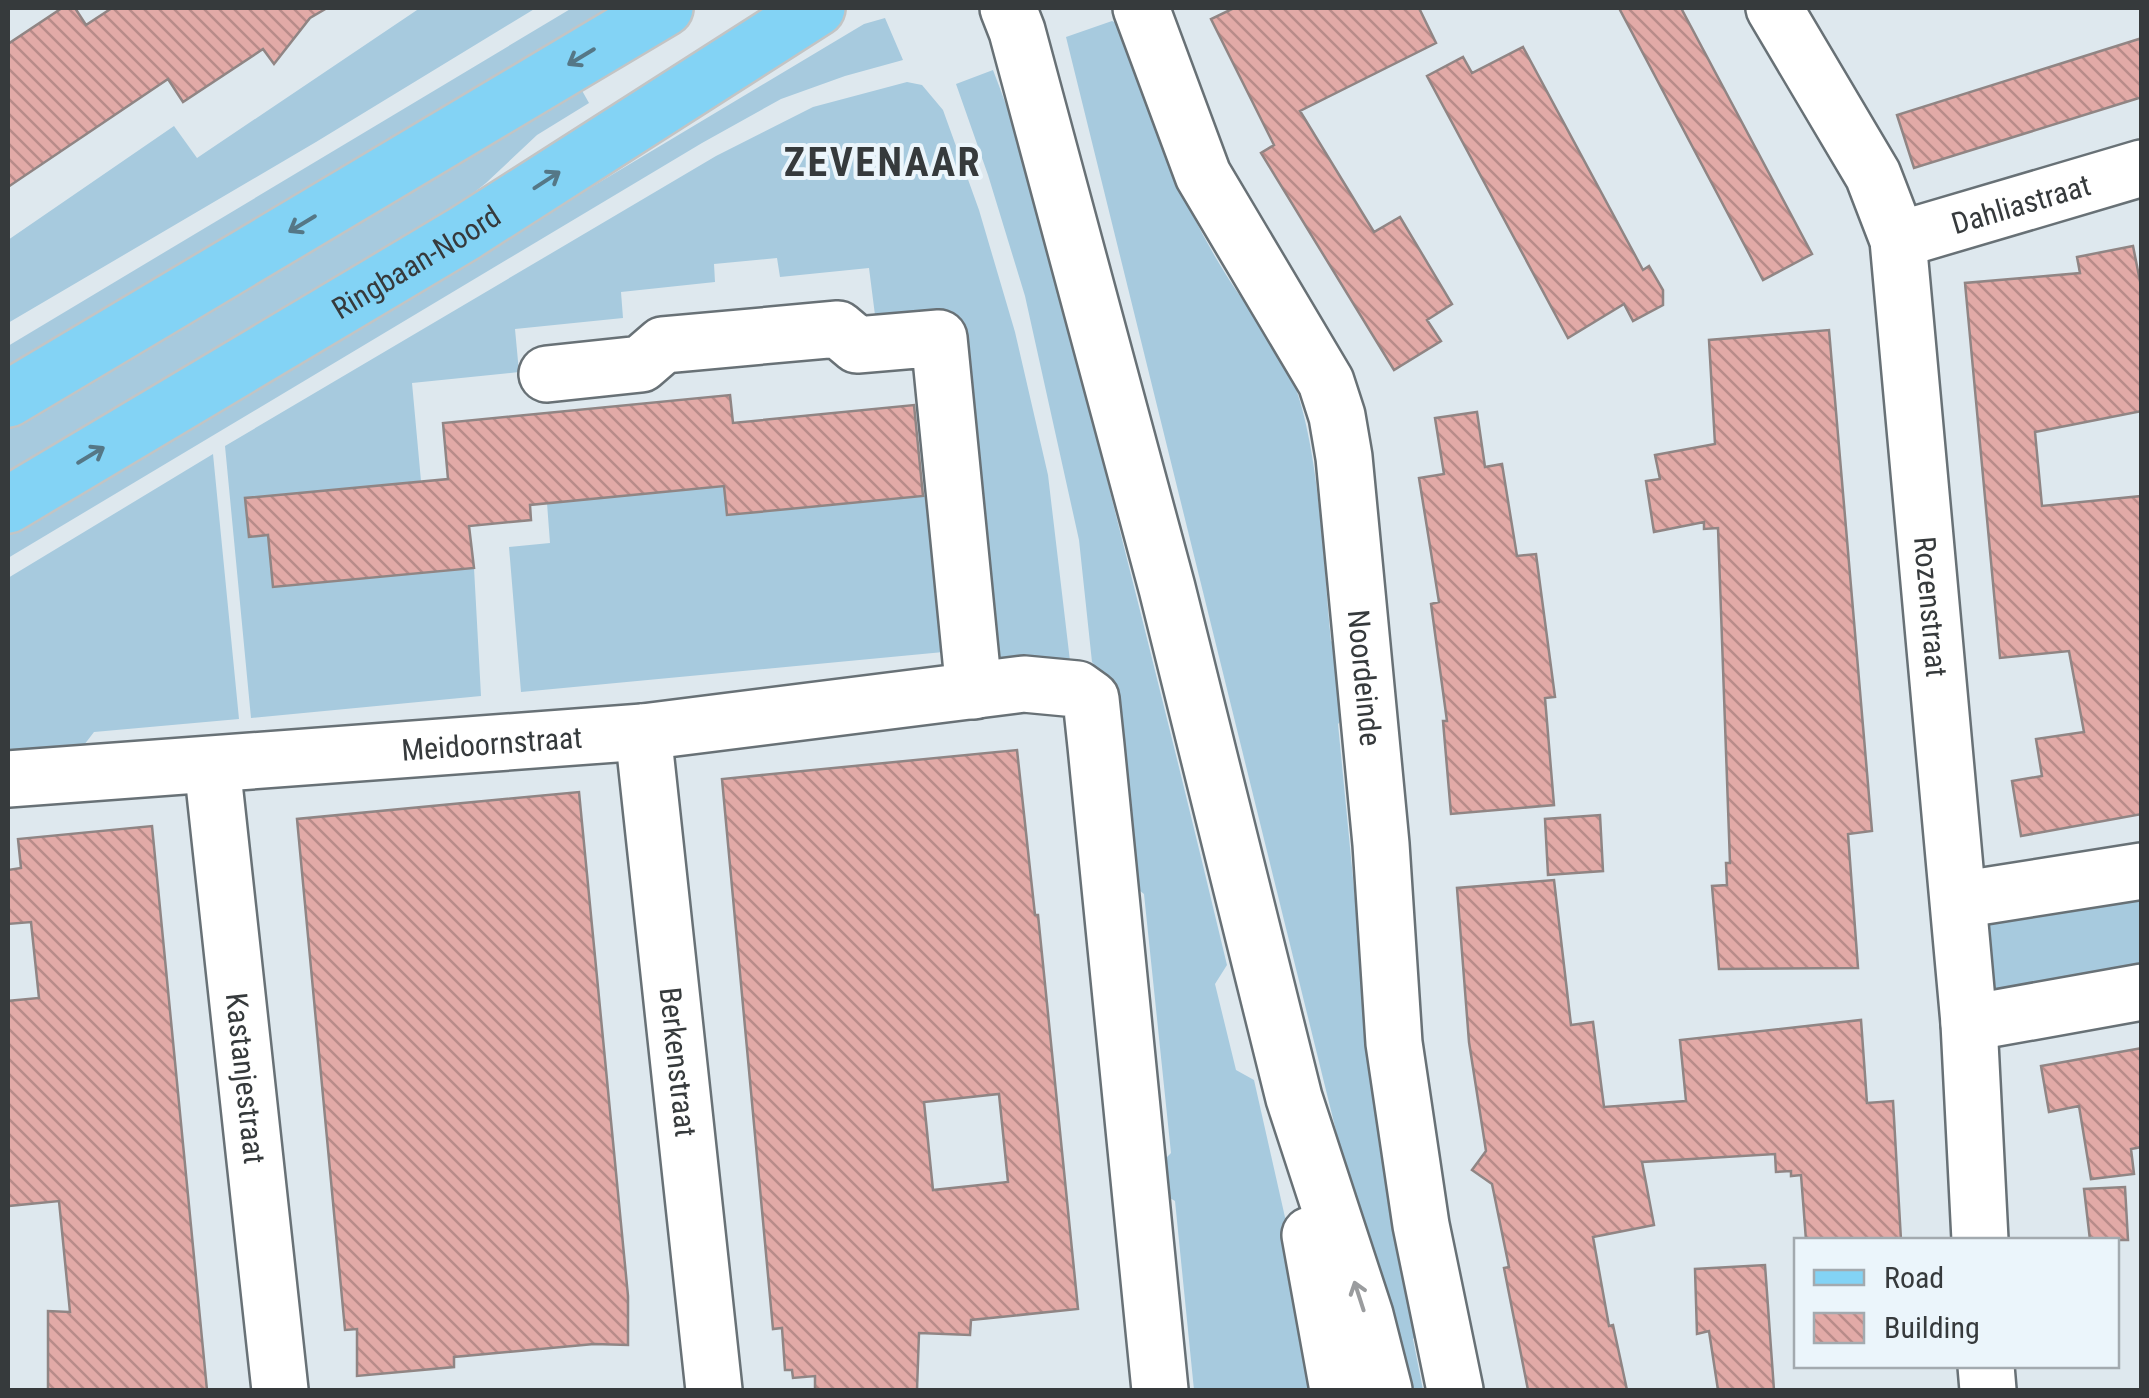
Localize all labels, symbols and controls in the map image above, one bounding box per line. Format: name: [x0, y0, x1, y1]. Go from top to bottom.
one-way arrow: [567, 47, 596, 67]
district label: ZEVENAAR: [784, 139, 982, 186]
street label: Dahliastraat: [1947, 167, 2094, 241]
one-way arrow: [532, 170, 561, 190]
street label: Ringbaan-Noord: [326, 198, 507, 326]
one-way arrow: [288, 214, 317, 234]
one-way arrow: [76, 445, 105, 465]
street label: Rozenstraat: [1907, 535, 1955, 679]
street label: Noordeinde: [1341, 608, 1389, 748]
street label: Meidoornstraat: [400, 719, 583, 767]
street label: Berkenstraat: [653, 986, 704, 1139]
street label: Kastanjestraat: [219, 991, 273, 1165]
legend: [1794, 1238, 2119, 1368]
text: Road: [1884, 1260, 1944, 1295]
one-way arrow: [1348, 1281, 1366, 1313]
text: Building: [1884, 1310, 1980, 1345]

